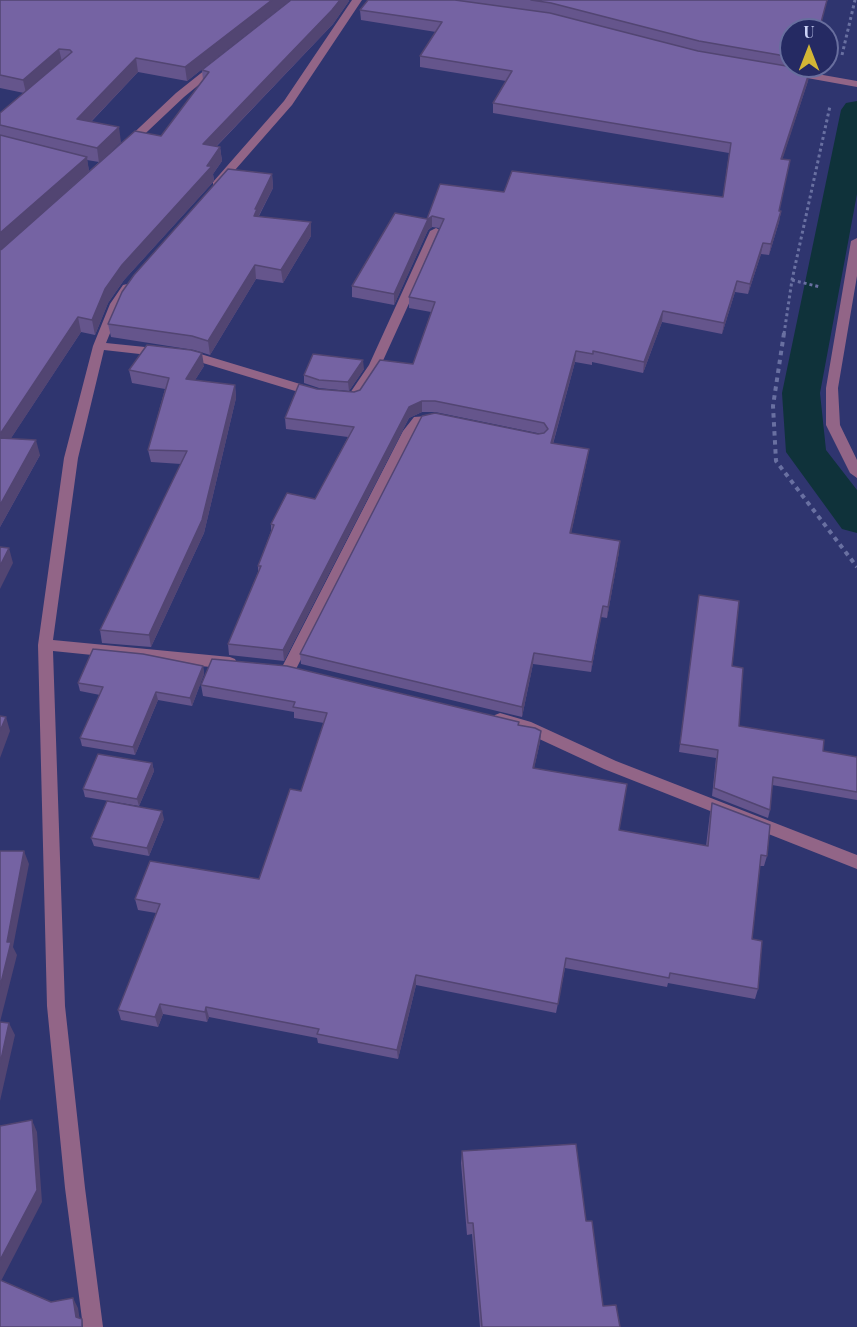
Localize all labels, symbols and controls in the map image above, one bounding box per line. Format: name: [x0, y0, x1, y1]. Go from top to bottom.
north arrow: [779, 18, 839, 78]
text: U: [803, 21, 815, 42]

